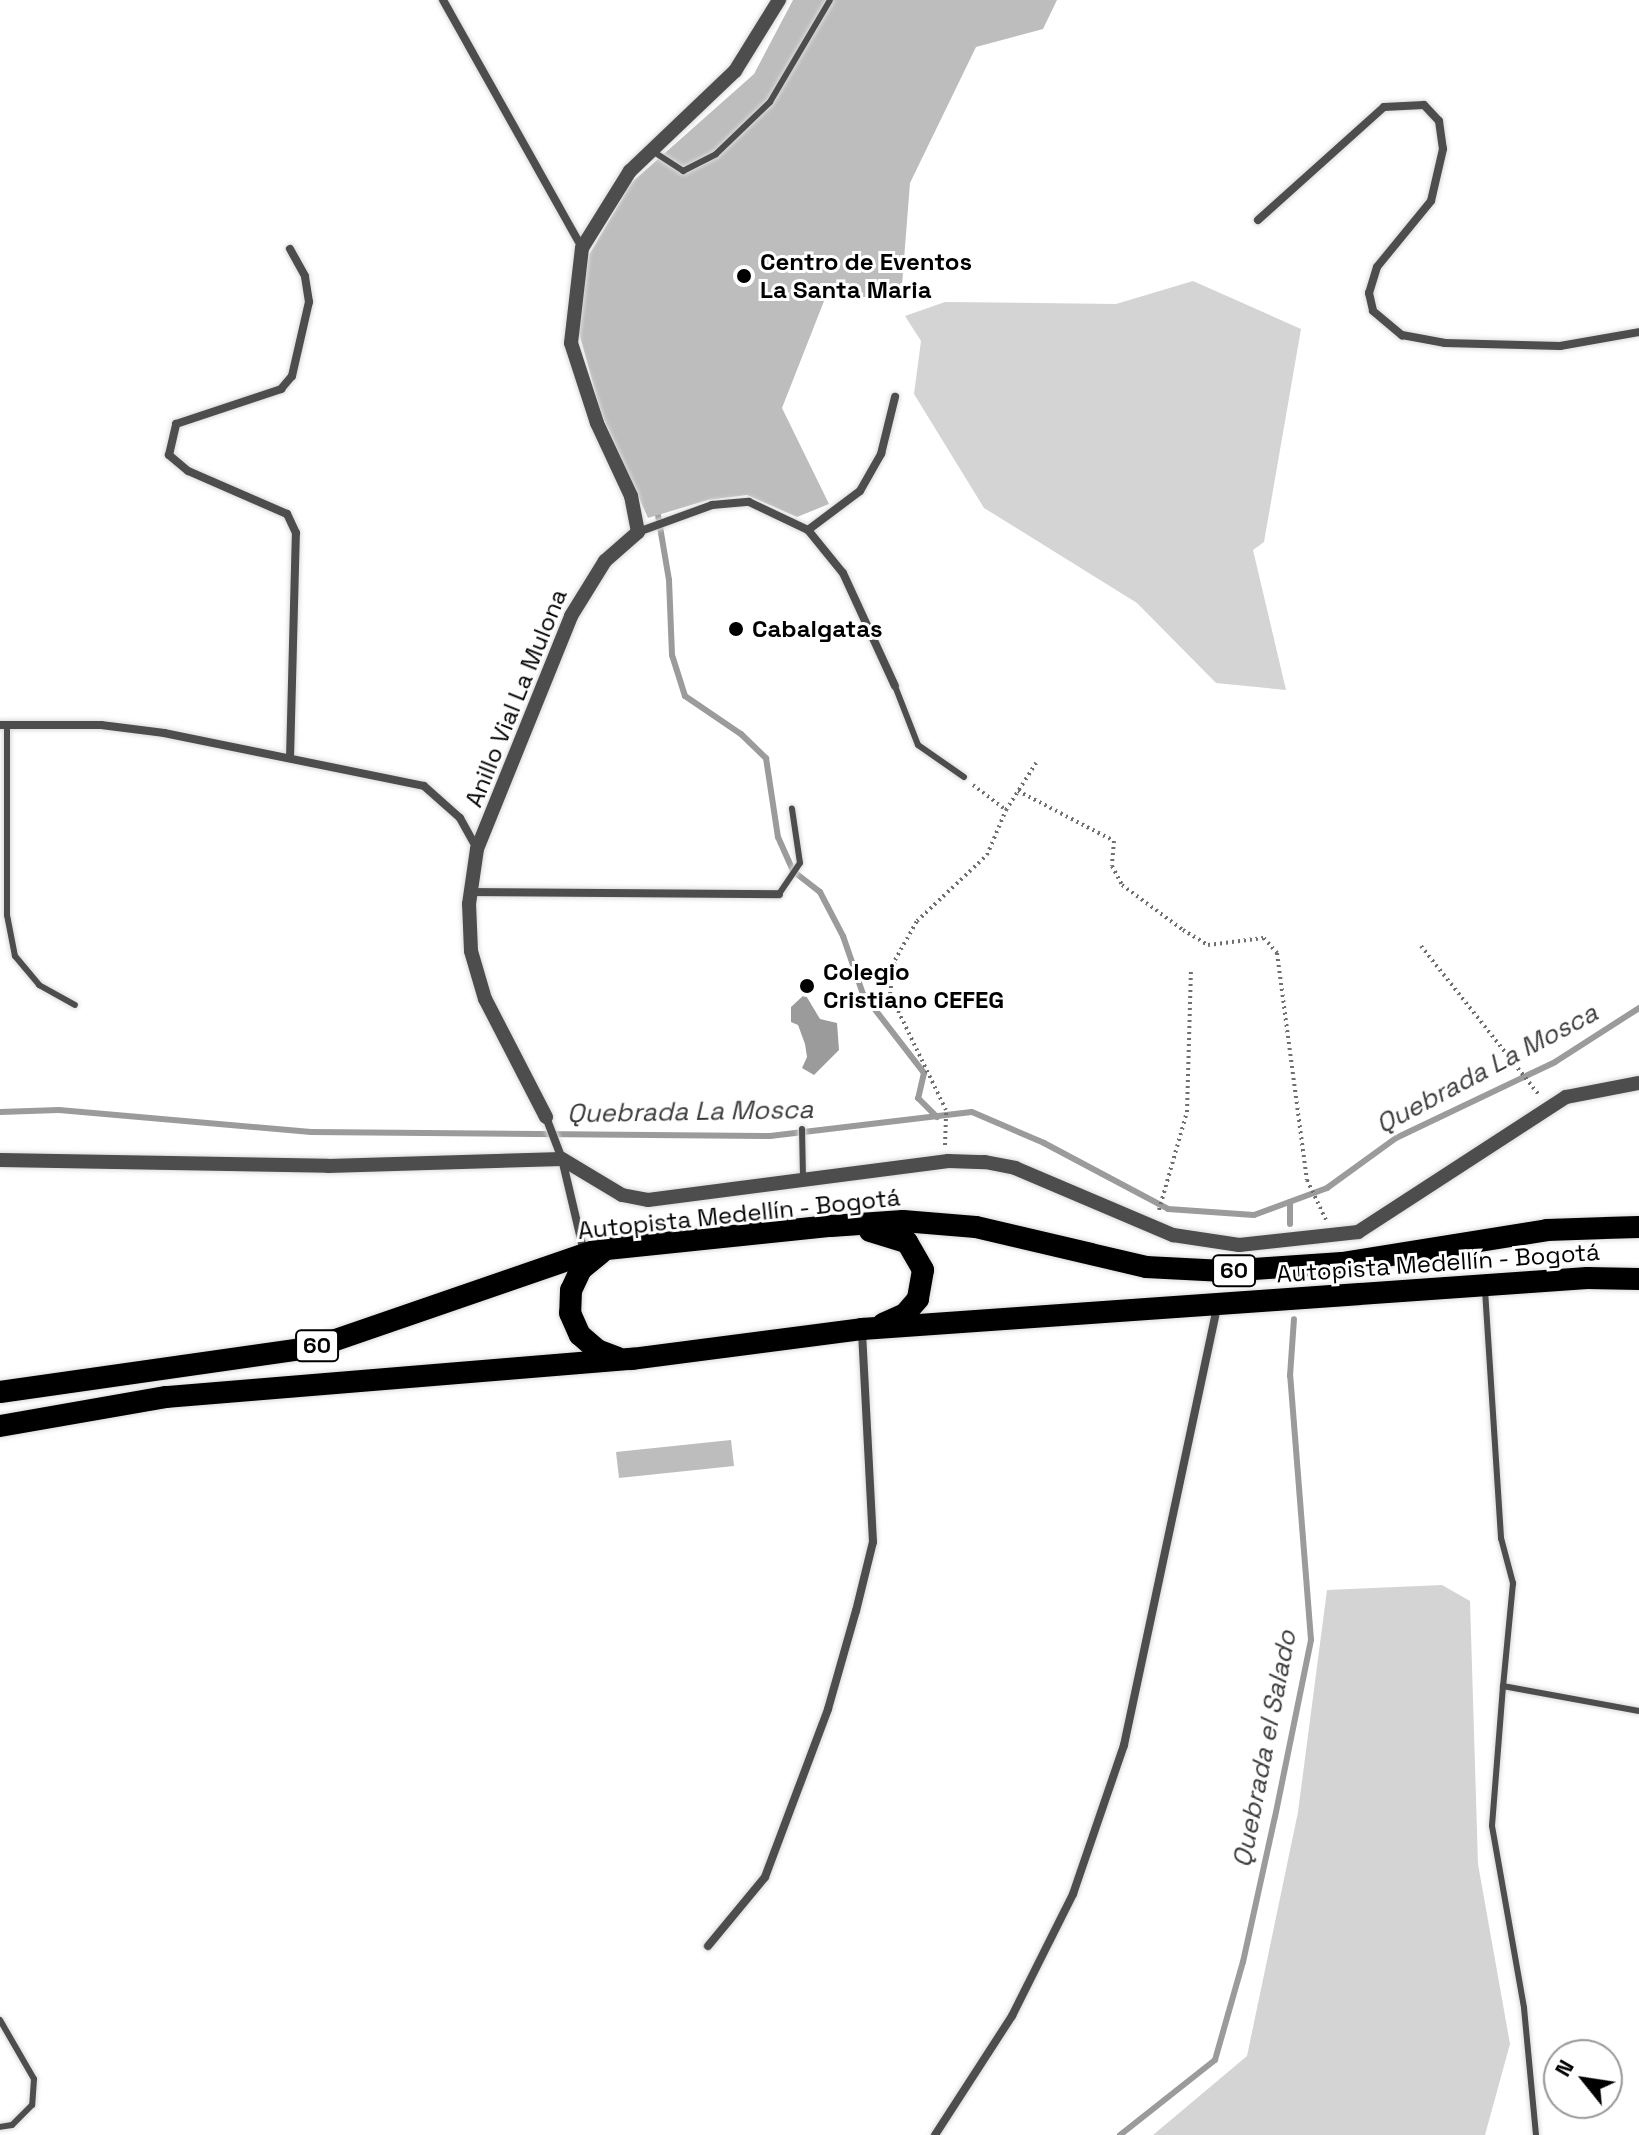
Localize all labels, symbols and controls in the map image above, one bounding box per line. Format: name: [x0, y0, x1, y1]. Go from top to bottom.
place label: Centro de Eventos La Santa Maria: [760, 248, 972, 304]
marker: Centro de Eventos La Santa Maria: [735, 267, 753, 285]
street label: Anillo Vial La Mulona: [459, 585, 573, 811]
place label: Cabalgatas: [752, 615, 883, 643]
marker: Cabalgatas: [727, 620, 745, 638]
place label: Colegio Cristiano CEFEG: [823, 958, 1004, 1014]
marker: Colegio Cristiano CEFEG: [798, 977, 816, 995]
water label: Quebrada La Mosca: [1371, 997, 1603, 1141]
water label: Quebrada La Mosca: [567, 1094, 813, 1130]
street label: Autopista Medellín - Bogotá: [576, 1183, 902, 1245]
street label: Autopista Medellín - Bogotá: [1275, 1237, 1601, 1289]
road number: 60: [1212, 1253, 1256, 1289]
road number: 60: [295, 1328, 339, 1364]
water label: Quebrada el Salado: [1227, 1628, 1303, 1870]
north arrow: [1543, 2039, 1623, 2119]
text: N: [1548, 2055, 1580, 2081]

